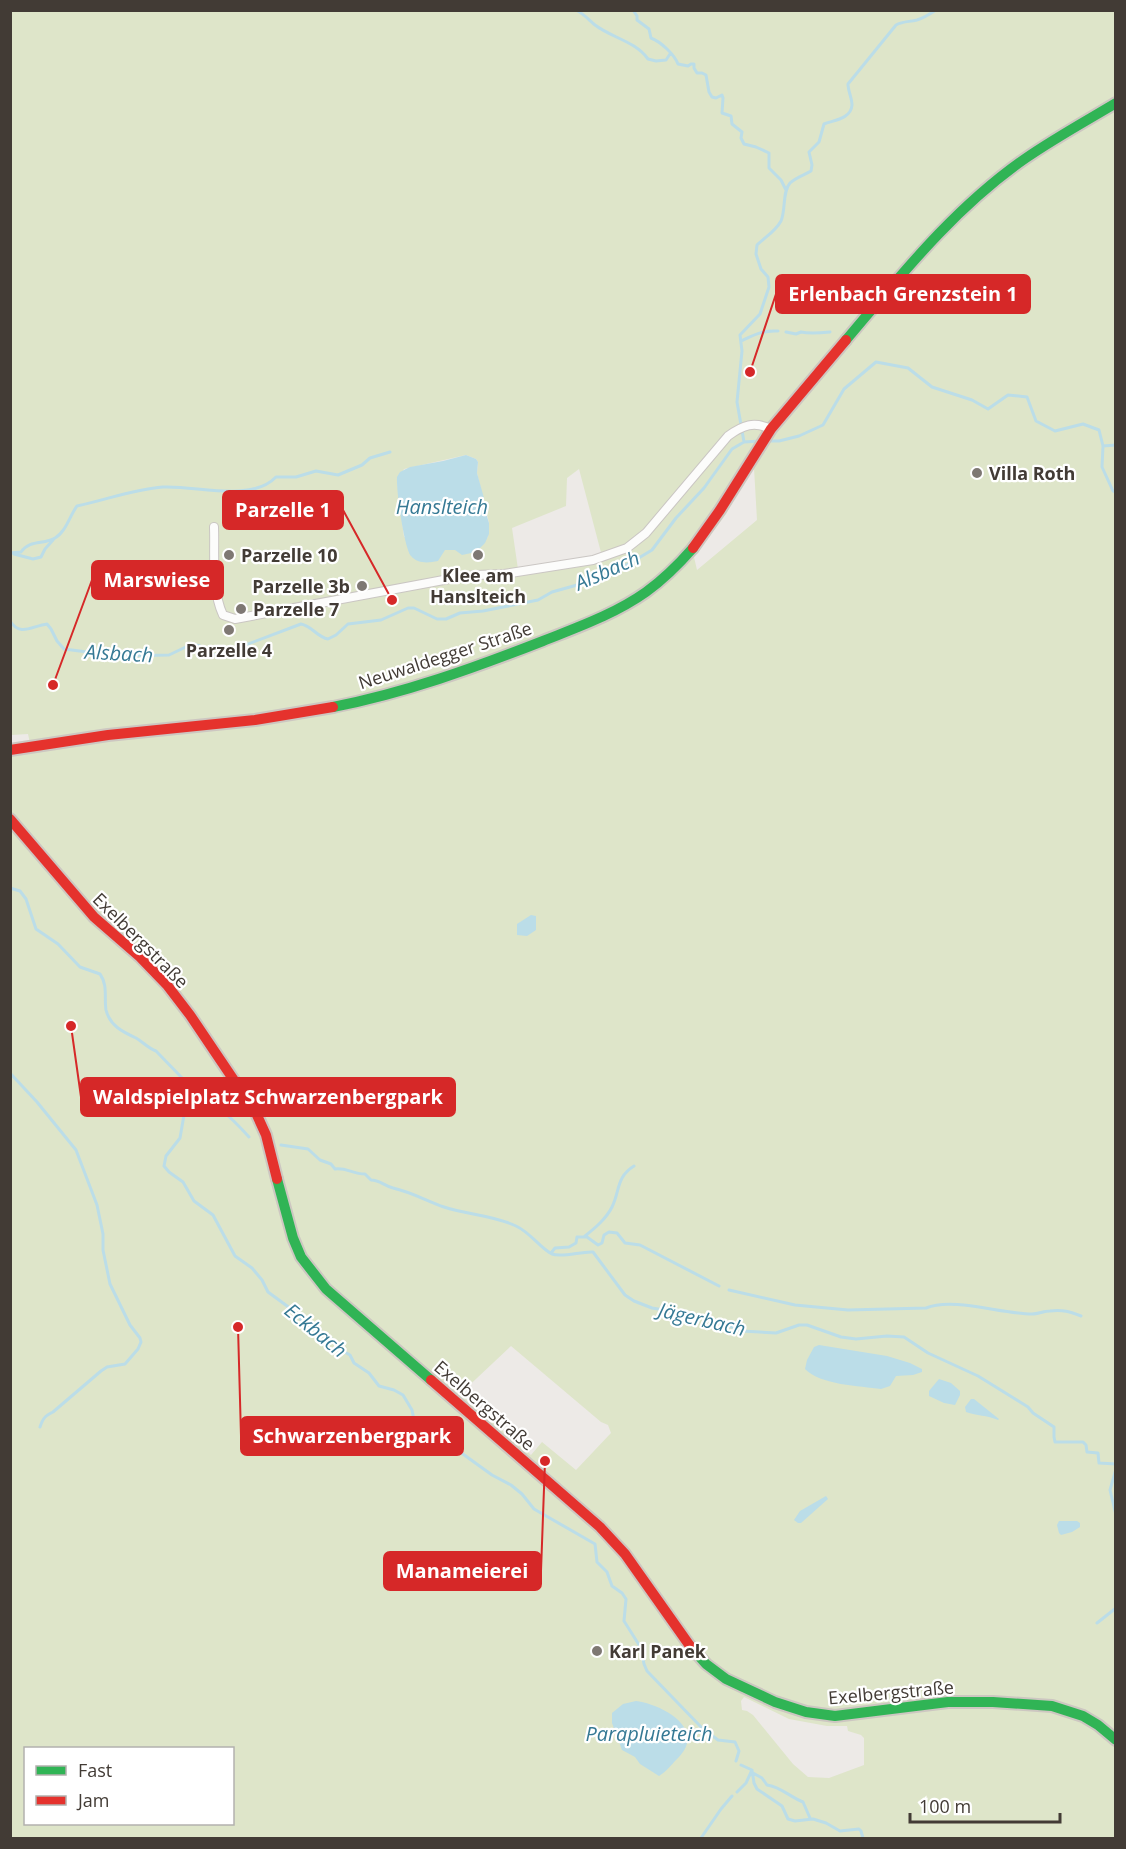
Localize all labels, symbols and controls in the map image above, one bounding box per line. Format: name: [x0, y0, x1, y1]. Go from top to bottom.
callout: Erlenbach Grenzstein 1: [776, 275, 1030, 313]
text: Erlenbach Grenzstein 1: [788, 280, 1018, 307]
place label: Villa Roth: [989, 461, 1075, 485]
marker: Villa Roth: [970, 466, 984, 480]
callout: Parzelle 1: [223, 491, 343, 529]
water label: Hanslteich: [396, 493, 488, 520]
text: Parzelle 1: [235, 496, 331, 523]
place label: Parzelle 10: [241, 543, 338, 567]
water label: Alsbach: [568, 544, 644, 597]
marker: Parzelle 10: [222, 548, 236, 562]
marker: Klee am Hanslteich: [471, 548, 485, 562]
callout: Marswiese: [92, 561, 223, 599]
place label: Klee am Hanslteich: [430, 563, 526, 608]
text: Marswiese: [104, 566, 210, 593]
place label: Parzelle 3b: [252, 574, 350, 598]
marker: Parzelle 3b: [355, 579, 369, 593]
place label: Parzelle 7: [253, 597, 339, 621]
marker: Parzelle 7: [234, 602, 248, 616]
street label: Neuwaldegger Straße: [355, 616, 535, 694]
marker: Parzelle 4: [222, 623, 236, 637]
water label: Alsbach: [82, 638, 154, 668]
place label: Parzelle 4: [186, 638, 272, 662]
street label: Exelbergstraße: [88, 887, 194, 993]
callout: Waldspielplatz Schwarzenbergpark: [81, 1078, 455, 1116]
text: Waldspielplatz Schwarzenbergpark: [93, 1083, 443, 1110]
water label: Jägerbach: [652, 1295, 748, 1342]
water label: Eckbach: [279, 1297, 353, 1363]
street label: Exelbergstraße: [430, 1355, 540, 1455]
callout: Schwarzenbergpark: [241, 1417, 463, 1455]
text: Schwarzenbergpark: [253, 1422, 452, 1449]
callout: Manameierei: [384, 1552, 541, 1590]
text: Manameierei: [396, 1557, 528, 1584]
place label: Karl Panek: [609, 1639, 707, 1663]
marker: Karl Panek: [590, 1644, 604, 1658]
street label: Exelbergstraße: [827, 1675, 955, 1709]
water label: Parapluieteich: [585, 1720, 713, 1747]
legend: [24, 1747, 234, 1825]
text: Fast: [78, 1758, 112, 1782]
scale bar: [910, 1786, 1060, 1824]
text: Jam: [76, 1788, 110, 1812]
text: 100 m: [919, 1794, 971, 1818]

